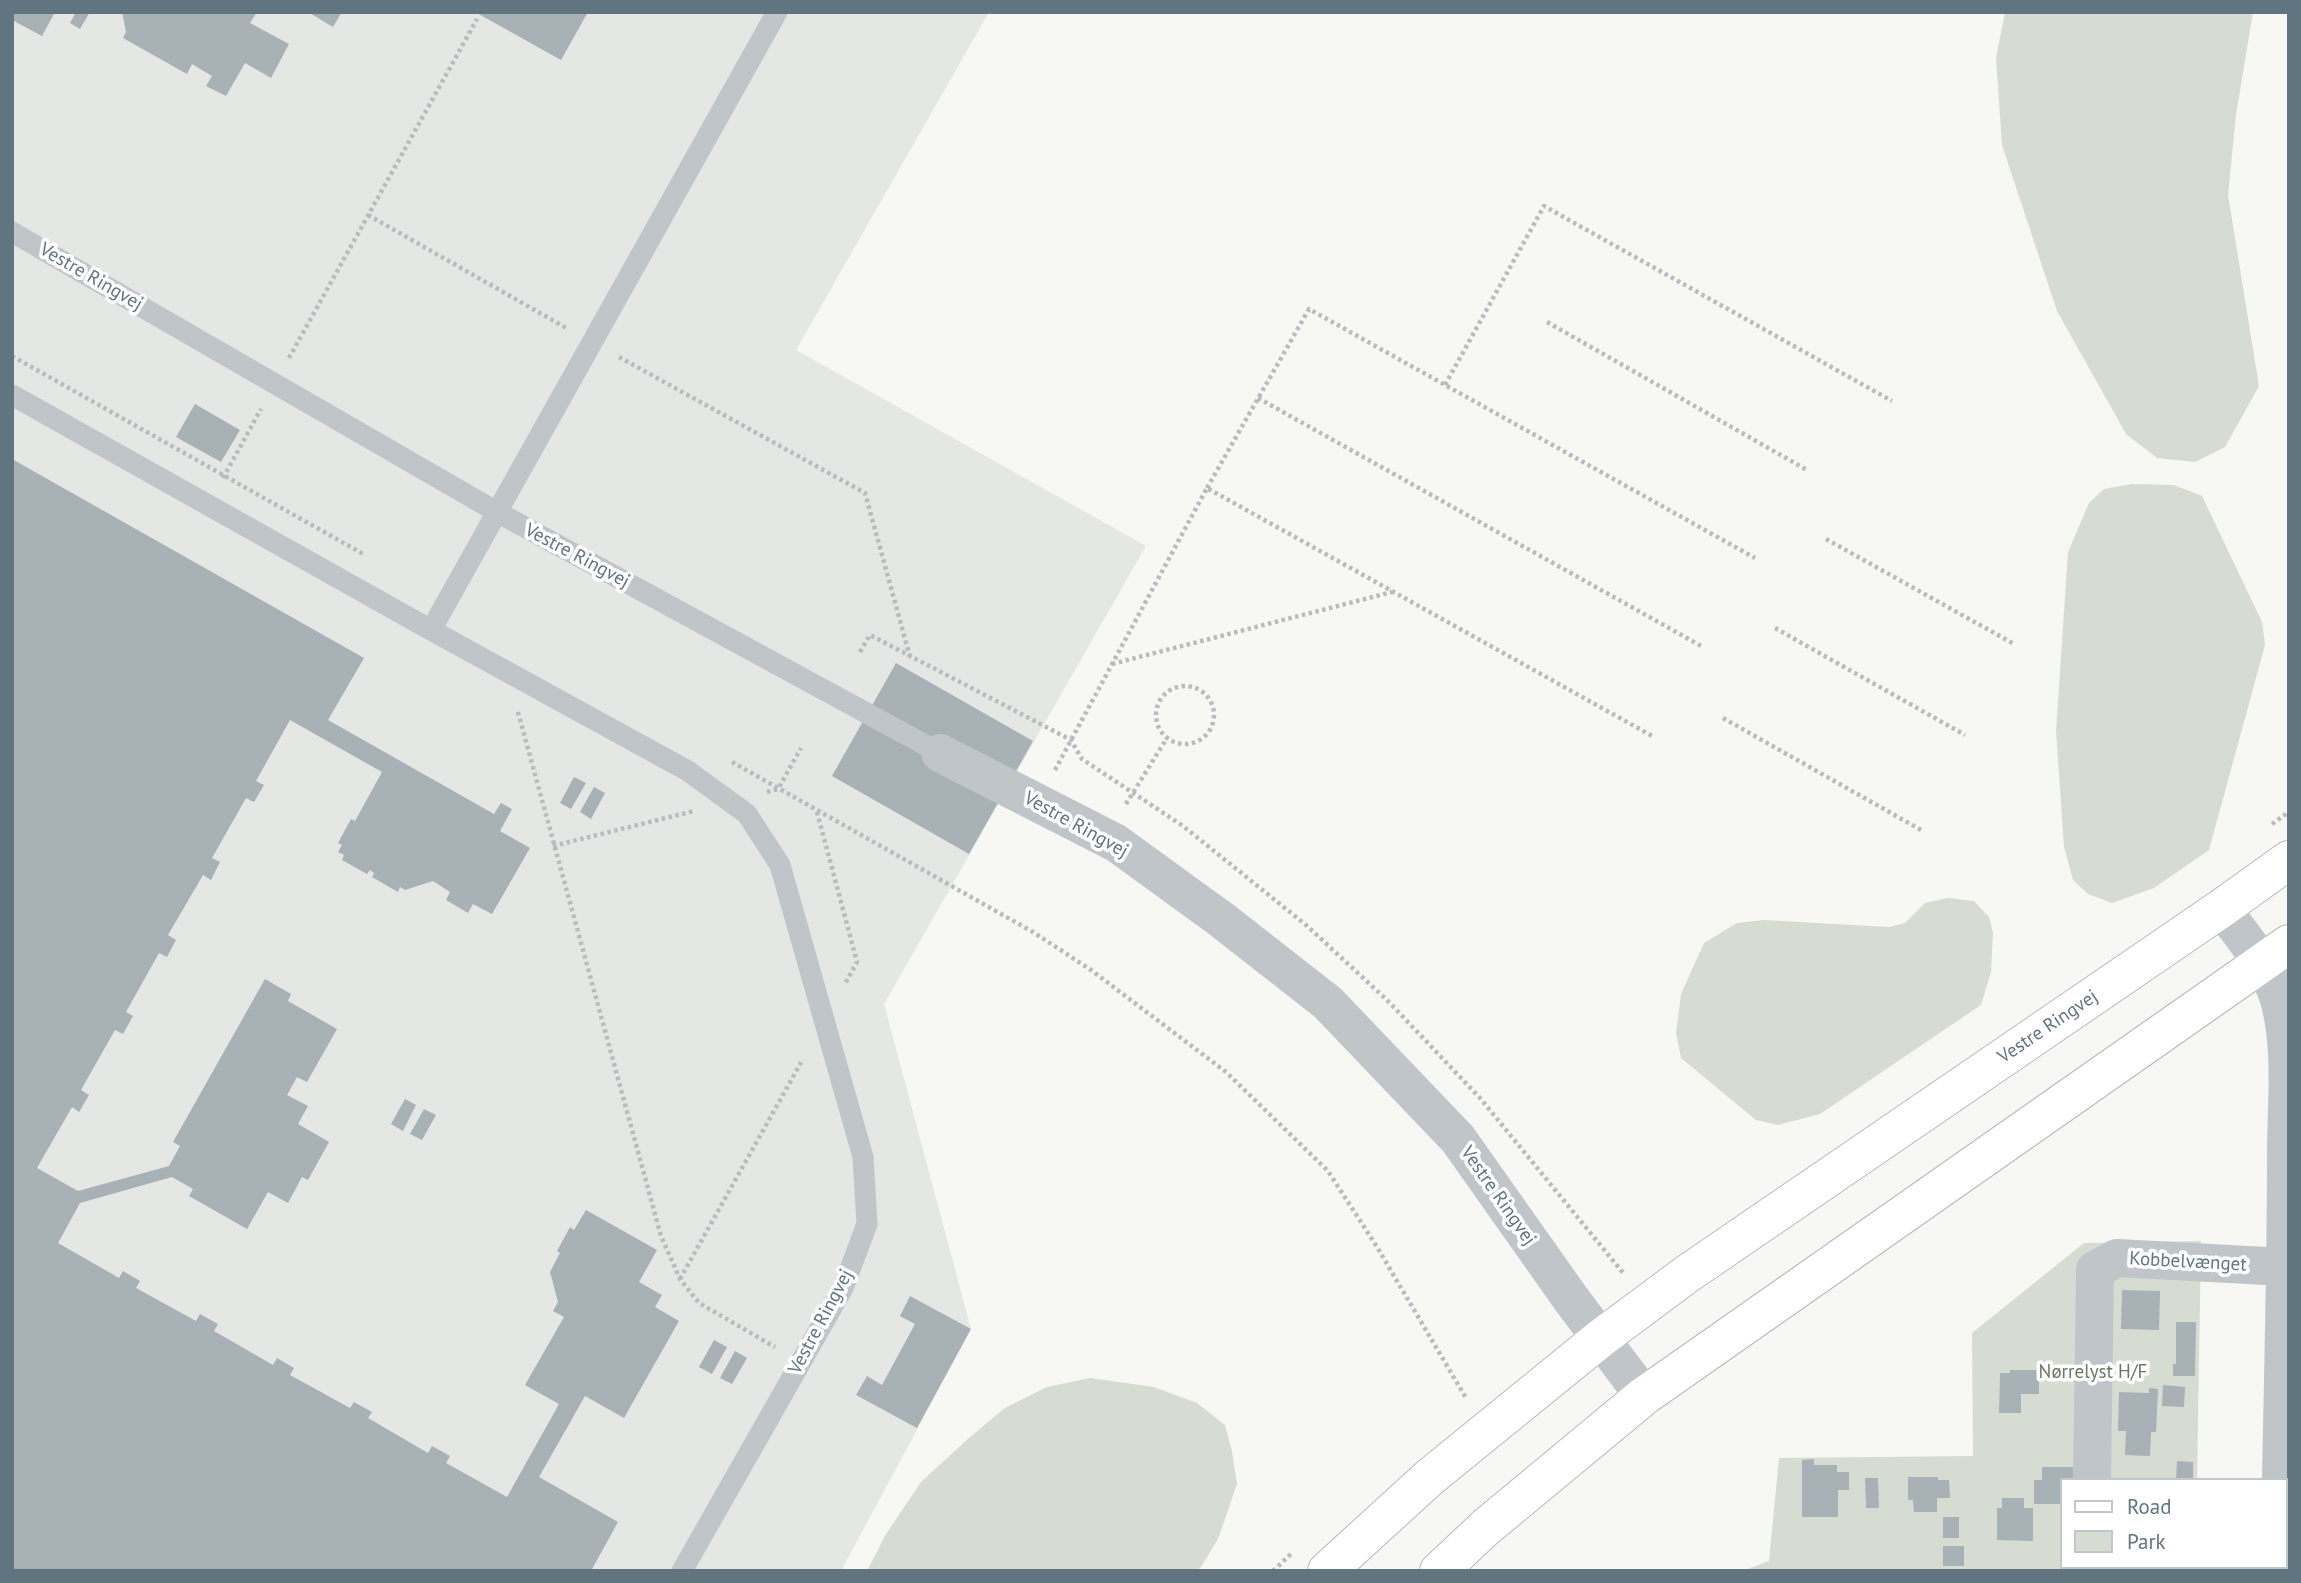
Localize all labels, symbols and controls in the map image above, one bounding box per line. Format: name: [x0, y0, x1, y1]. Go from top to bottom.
street label: Vestre Ringvej: [35, 238, 147, 316]
street label: Vestre Ringvej: [521, 519, 633, 593]
street label: Vestre Ringvej: [1020, 787, 1132, 863]
street label: Vestre Ringvej: [1994, 985, 2102, 1069]
street label: Vestre Ringvej: [1455, 1142, 1541, 1250]
street label: Kobbelvænget: [2129, 1248, 2247, 1276]
street label: Vestre Ringvej: [784, 1266, 858, 1378]
park label: Nørrelyst H/F: [2039, 1362, 2147, 1384]
legend: [2060, 1478, 2287, 1569]
text: Road: [2127, 1493, 2171, 1520]
text: Park: [2127, 1528, 2166, 1555]

